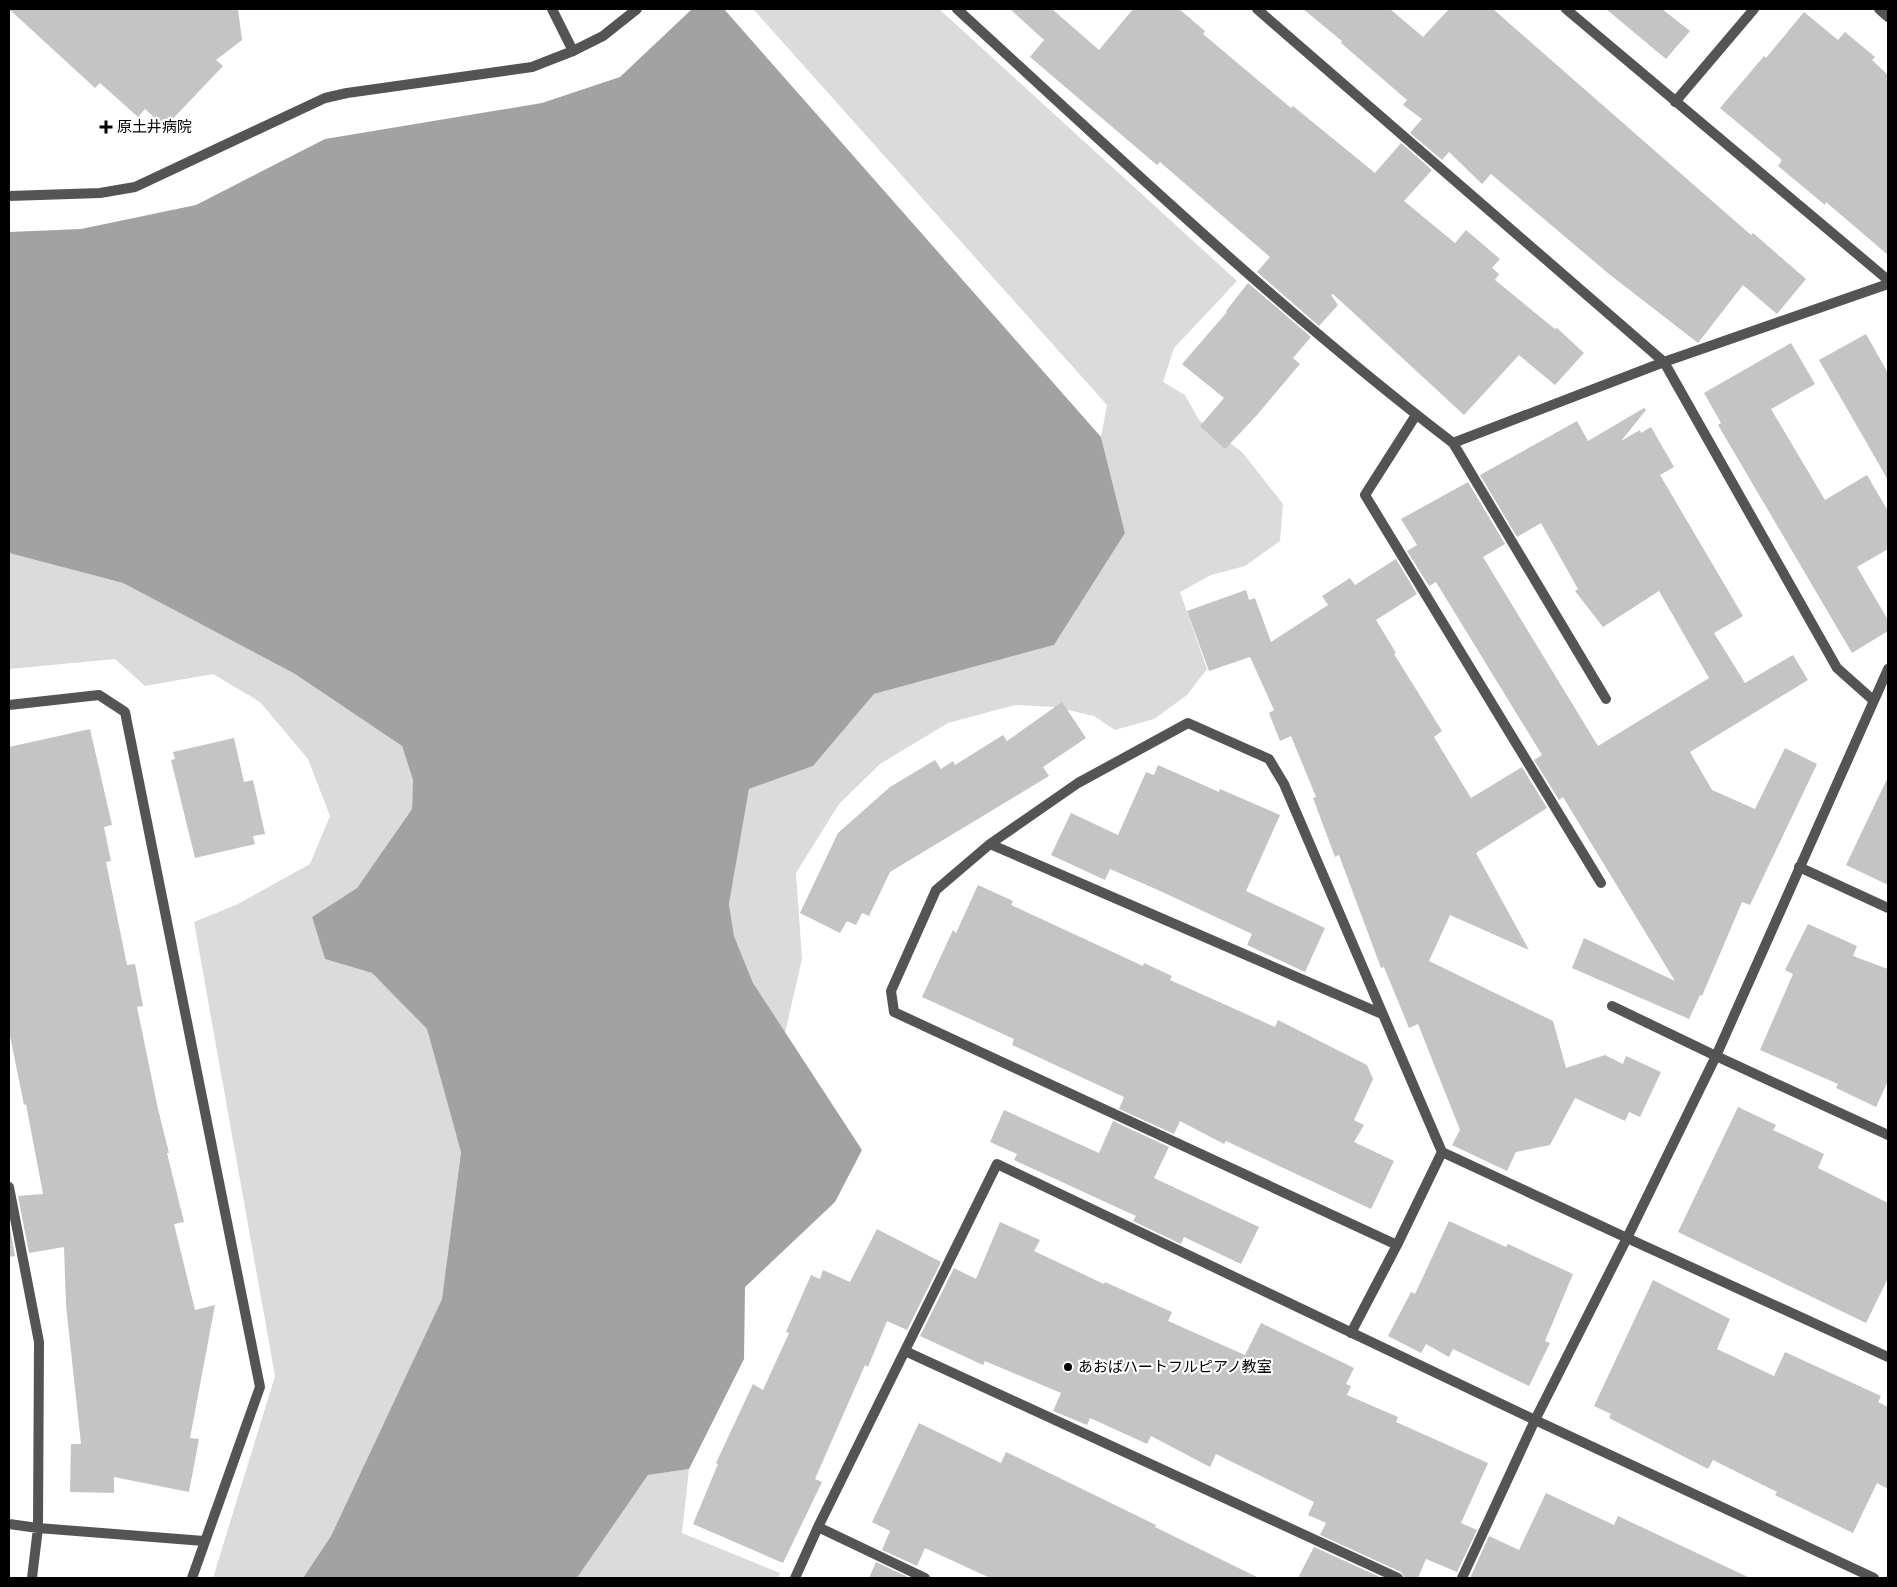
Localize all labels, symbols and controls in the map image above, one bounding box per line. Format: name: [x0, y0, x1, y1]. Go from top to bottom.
place label: 原土井病院: [117, 117, 192, 136]
marker: 原土井病院: [99, 120, 113, 134]
place label: あおばハートフルピアノ教室: [1078, 1357, 1272, 1376]
marker: あおばハートフルピアノ教室: [1062, 1361, 1074, 1373]

